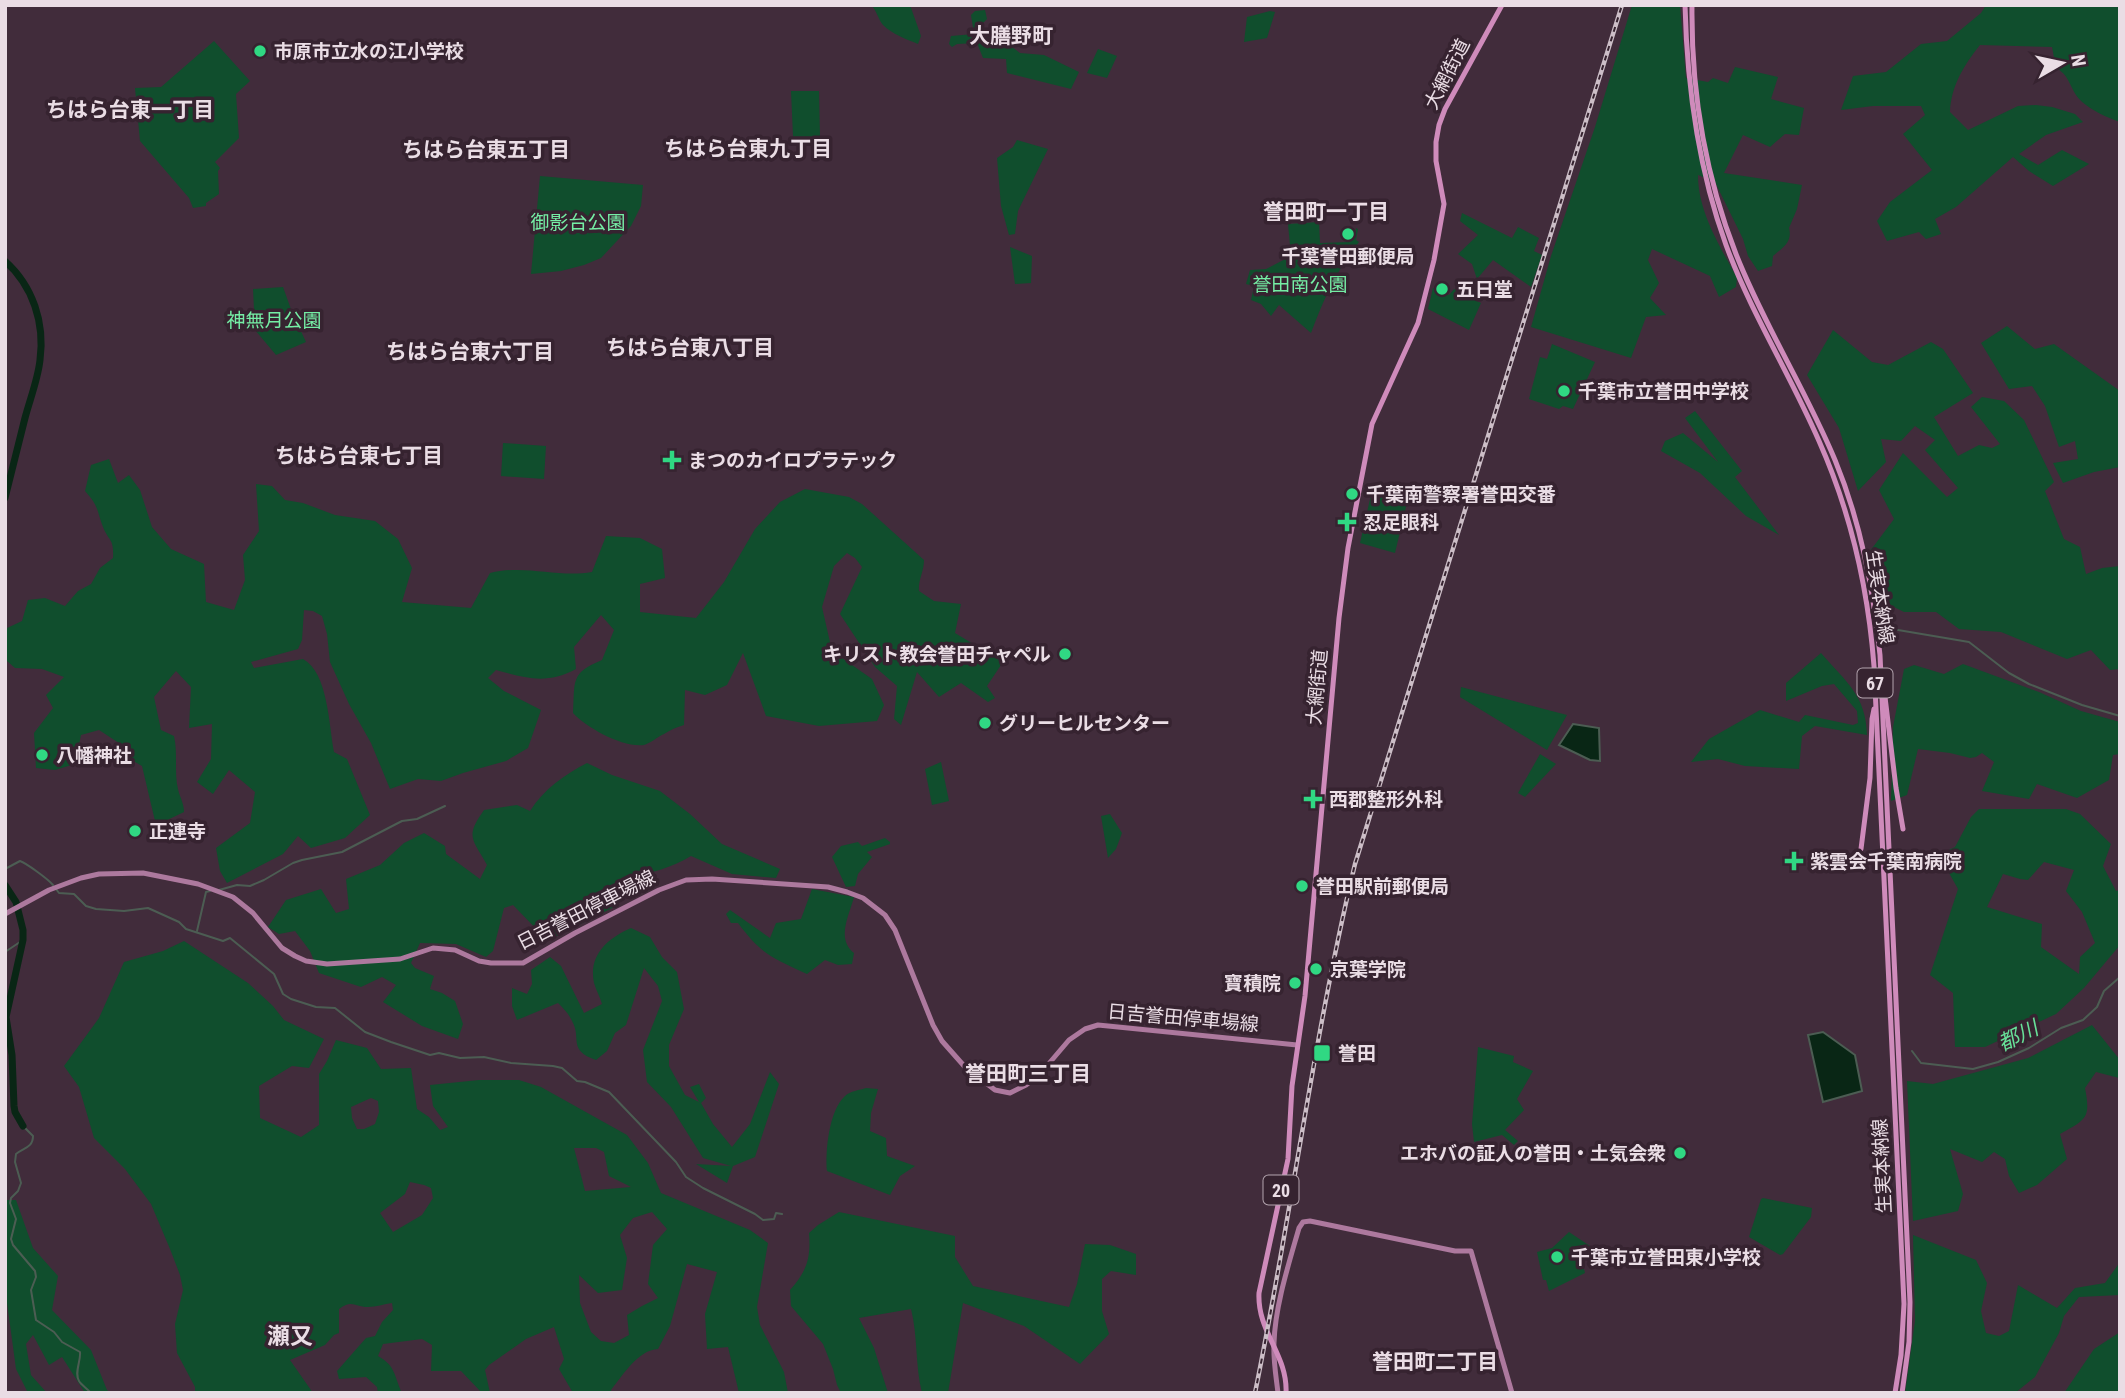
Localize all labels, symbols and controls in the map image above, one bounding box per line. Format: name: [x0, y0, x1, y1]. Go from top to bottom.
district label: 大膳野町: [969, 24, 1053, 48]
north arrow: [2027, 28, 2097, 98]
street label: 大網街道: [1419, 35, 1475, 113]
place label: 市原市立水の江小学校: [274, 40, 464, 63]
marker: 市原市立水の江小学校: [252, 43, 268, 59]
text: N: [2066, 53, 2091, 68]
district label: ちはら台東一丁目: [46, 98, 214, 122]
district label: ちはら台東九丁目: [664, 137, 832, 161]
district label: ちはら台東五丁目: [402, 138, 570, 162]
district label: 誉田町一丁目: [1263, 200, 1389, 224]
park label: 御影台公園: [530, 211, 626, 234]
marker: 千葉誉田郵便局: [1340, 226, 1356, 242]
place label: 千葉誉田郵便局: [1281, 245, 1415, 268]
park label: 誉田南公園: [1252, 273, 1348, 296]
place label: 五日堂: [1456, 278, 1513, 301]
marker: 五日堂: [1434, 281, 1450, 297]
park label: 神無月公園: [226, 309, 322, 332]
district label: ちはら台東八丁目: [606, 336, 774, 360]
district label: ちはら台東六丁目: [386, 340, 554, 364]
place label: 千葉市立誉田中学校: [1578, 380, 1749, 403]
marker: 千葉市立誉田中学校: [1556, 383, 1572, 399]
district label: ちはら台東七丁目: [275, 444, 443, 468]
place label: まつのカイロプラテック: [688, 449, 897, 472]
marker: まつのカイロプラテック: [662, 450, 682, 470]
place label: 千葉南警察署誉田交番: [1366, 483, 1556, 506]
marker: 千葉南警察署誉田交番: [1344, 486, 1360, 502]
place label: 忍足眼科: [1363, 511, 1439, 534]
marker: 忍足眼科: [1337, 512, 1357, 532]
street label: 生実本納線: [1861, 548, 1899, 646]
place label: キリスト教会誉田チャペル: [823, 643, 1051, 666]
marker: キリスト教会誉田チャペル: [1057, 646, 1073, 662]
street label: 大網街道: [1302, 648, 1332, 726]
road number: 67: [1857, 668, 1892, 698]
place label: グリーヒルセンター: [999, 712, 1170, 735]
marker: グリーヒルセンター: [977, 715, 993, 731]
place label: 八幡神社: [56, 744, 132, 767]
marker: 八幡神社: [34, 747, 50, 763]
place label: 西郡整形外科: [1329, 788, 1443, 811]
marker: 西郡整形外科: [1303, 789, 1323, 809]
place label: 正連寺: [149, 820, 206, 843]
marker: 正連寺: [127, 823, 143, 839]
place label: 紫雲会千葉南病院: [1810, 850, 1962, 873]
marker: 紫雲会千葉南病院: [1784, 851, 1804, 871]
street label: 日吉誉田停車場線: [513, 865, 659, 955]
place label: 誉田駅前郵便局: [1316, 875, 1449, 898]
marker: 誉田駅前郵便局: [1294, 878, 1310, 894]
place label: 京葉学院: [1330, 958, 1406, 981]
marker: 京葉学院: [1308, 961, 1324, 977]
place label: 寶積院: [1224, 972, 1281, 995]
marker: 寶積院: [1287, 975, 1303, 991]
street label: 日吉誉田停車場線: [1106, 1000, 1260, 1036]
water label: 都川: [1994, 1015, 2044, 1056]
place label: 誉田: [1338, 1042, 1376, 1065]
marker: 誉田: [1312, 1043, 1332, 1063]
district label: 誉田町三丁目: [965, 1062, 1091, 1086]
street label: 生実本納線: [1868, 1118, 1896, 1214]
place label: エホバの証人の誉田・土気会衆: [1400, 1142, 1666, 1165]
marker: エホバの証人の誉田・土気会衆: [1672, 1145, 1688, 1161]
road number: 20: [1264, 1176, 1298, 1204]
place label: 千葉市立誉田東小学校: [1571, 1246, 1761, 1269]
marker: 千葉市立誉田東小学校: [1549, 1249, 1565, 1265]
district label: 瀬又: [267, 1323, 313, 1350]
district label: 誉田町二丁目: [1372, 1350, 1498, 1374]

